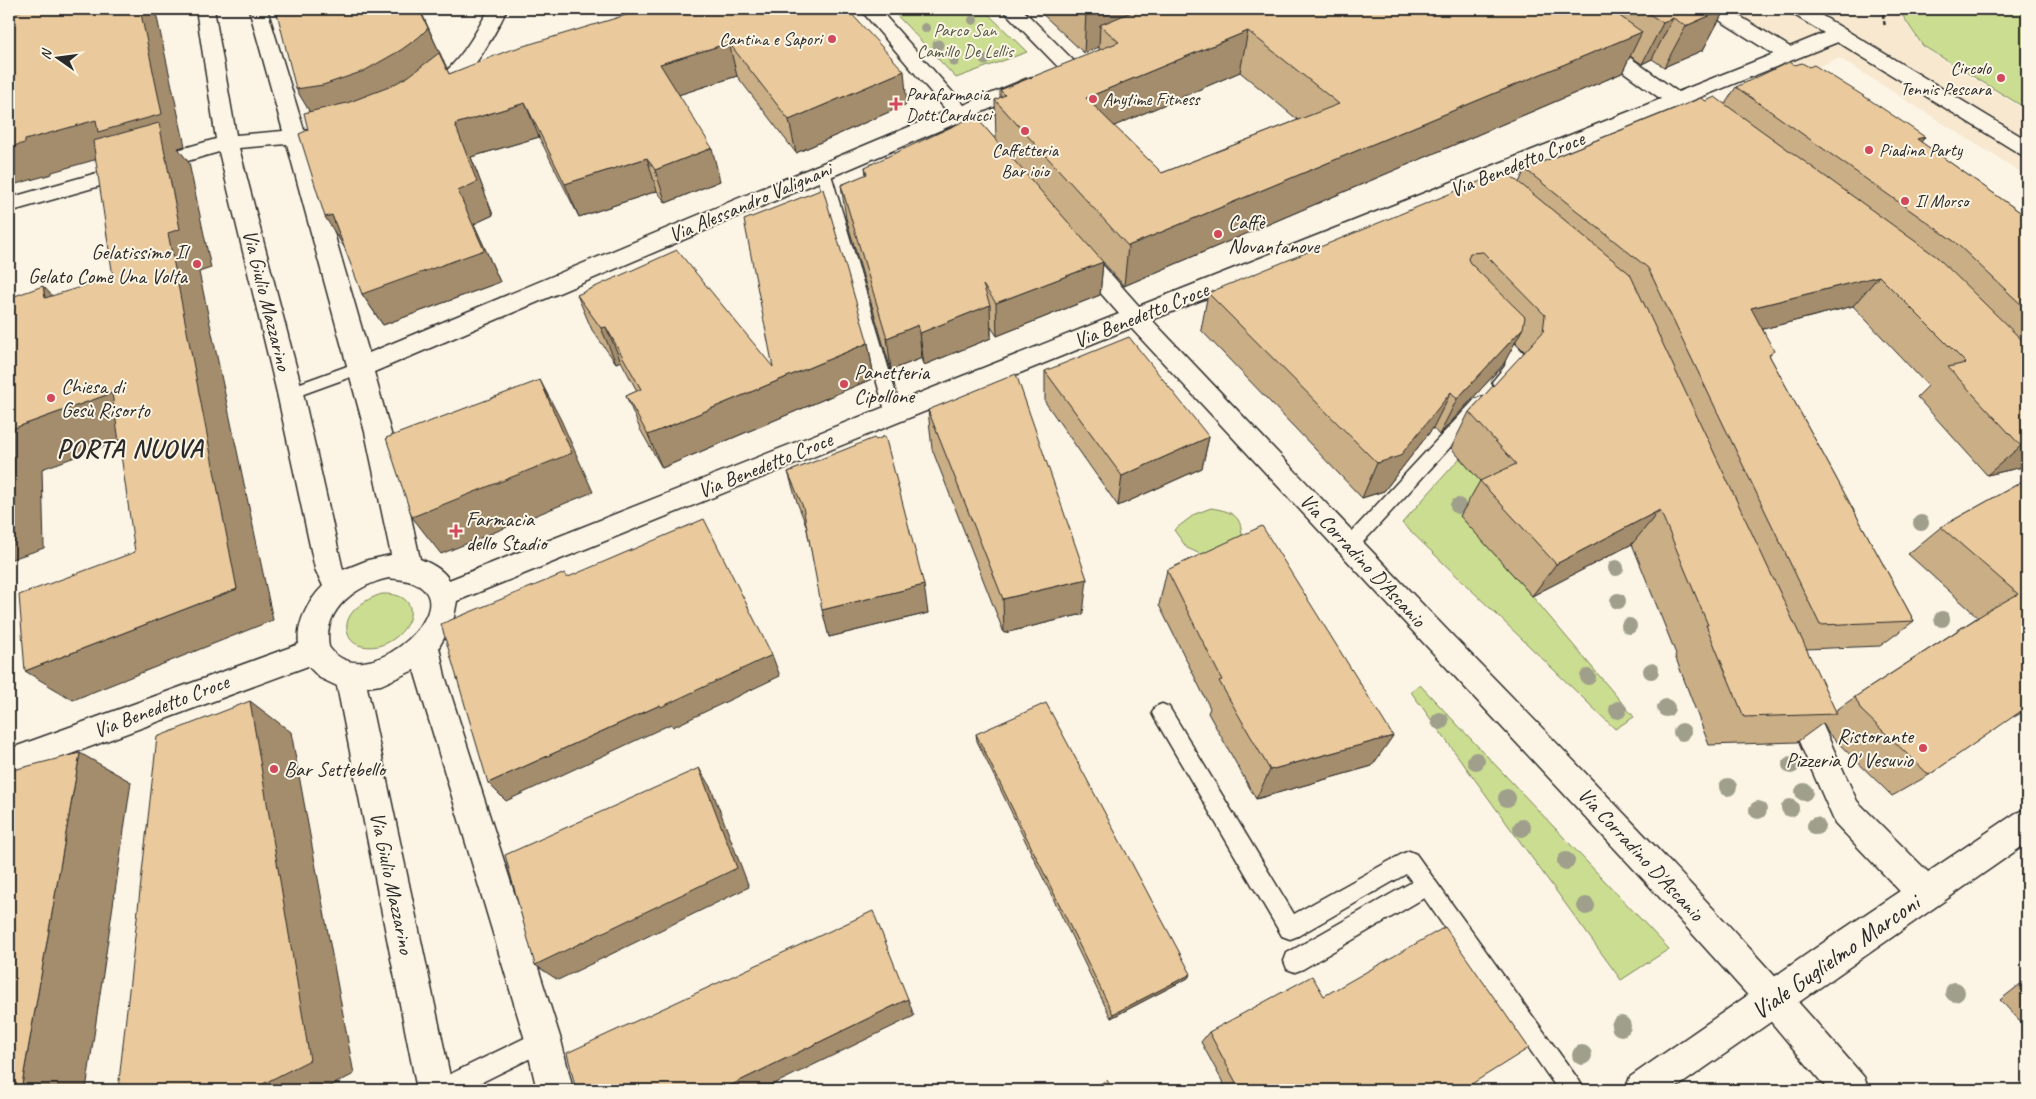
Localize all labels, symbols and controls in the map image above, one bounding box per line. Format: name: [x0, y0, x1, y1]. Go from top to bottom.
park label: Parco San Camillo De Lellis: [917, 19, 1015, 62]
place label: Cantina e Sapori: [719, 28, 825, 50]
north arrow: [32, 32, 82, 82]
marker: Cantina e Sapori: [826, 33, 838, 45]
text: N: [37, 46, 56, 61]
place label: Circolo Tennis Pescara: [1900, 57, 1993, 100]
marker: Circolo Tennis Pescara: [1995, 72, 2007, 84]
place label: Parafarmacia Dott.Carducci: [906, 83, 994, 126]
place label: Anytime Fitness: [1103, 88, 1201, 110]
marker: Anytime Fitness: [1087, 93, 1099, 105]
marker: Parafarmacia Dott.Carducci: [890, 98, 902, 110]
marker: Caffetteria Bar ioio: [1019, 125, 1031, 137]
street label: Via Benedetto Croce: [1446, 125, 1589, 203]
place label: Caffetteria Bar ioio: [992, 139, 1060, 182]
place label: Piadina Party: [1879, 139, 1964, 161]
marker: Piadina Party: [1863, 144, 1875, 156]
street label: Via Alessandro Valignani: [665, 155, 838, 248]
place label: Il Morso: [1915, 190, 1970, 212]
marker: Il Morso: [1899, 195, 1911, 207]
place label: Caffè Novantanove: [1228, 209, 1320, 259]
street label: Via Giulio Mazzarino: [237, 227, 297, 375]
marker: Caffè Novantanove: [1212, 228, 1224, 240]
place label: Gelatissimo Il Gelato Come Una Volta: [28, 239, 190, 289]
marker: Gelatissimo Il Gelato Come Una Volta: [191, 258, 203, 270]
street label: Via Benedetto Croce: [1070, 276, 1213, 354]
place label: Panetteria Cipollone: [854, 359, 931, 409]
place label: Chiesa di Gesù Risorto: [61, 373, 151, 423]
marker: Panetteria Cipollone: [838, 378, 850, 390]
marker: Chiesa di Gesù Risorto: [45, 392, 57, 404]
street label: Via Benedetto Croce: [694, 426, 837, 504]
district label: PORTA NUOVA: [57, 432, 204, 465]
street label: Via Corradino D'Ascanio: [1294, 488, 1433, 633]
place label: Farmacia dello Stadio: [466, 506, 549, 556]
marker: Farmacia dello Stadio: [450, 525, 462, 537]
street label: Via Benedetto Croce: [90, 668, 233, 744]
place label: Ristorante Pizzeria O' Vesuvio: [1786, 723, 1915, 773]
marker: Ristorante Pizzeria O' Vesuvio: [1917, 742, 1929, 754]
place label: Bar Settebello: [284, 756, 388, 782]
marker: Bar Settebello: [268, 763, 280, 775]
street label: Via Corradino D'Ascanio: [1572, 782, 1711, 927]
street label: Via Giulio Mazzarino: [364, 810, 420, 958]
street label: Viale Guglielmo Marconi: [1745, 885, 1929, 1027]

